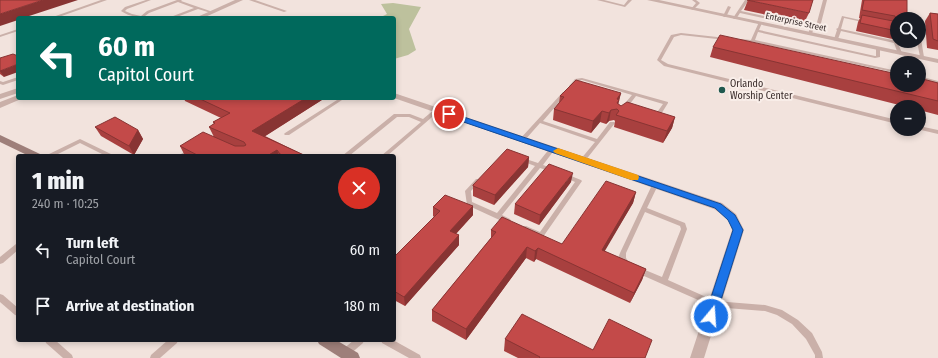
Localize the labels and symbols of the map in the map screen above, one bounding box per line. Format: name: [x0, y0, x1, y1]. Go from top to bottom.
street label: Enterprise Street: [765, 11, 827, 33]
place label: Orlando Worship Center: [730, 78, 793, 102]
marker: Orlando Worship Center: [717, 85, 727, 95]
pin: [432, 97, 466, 131]
position arrow: [690, 295, 732, 337]

